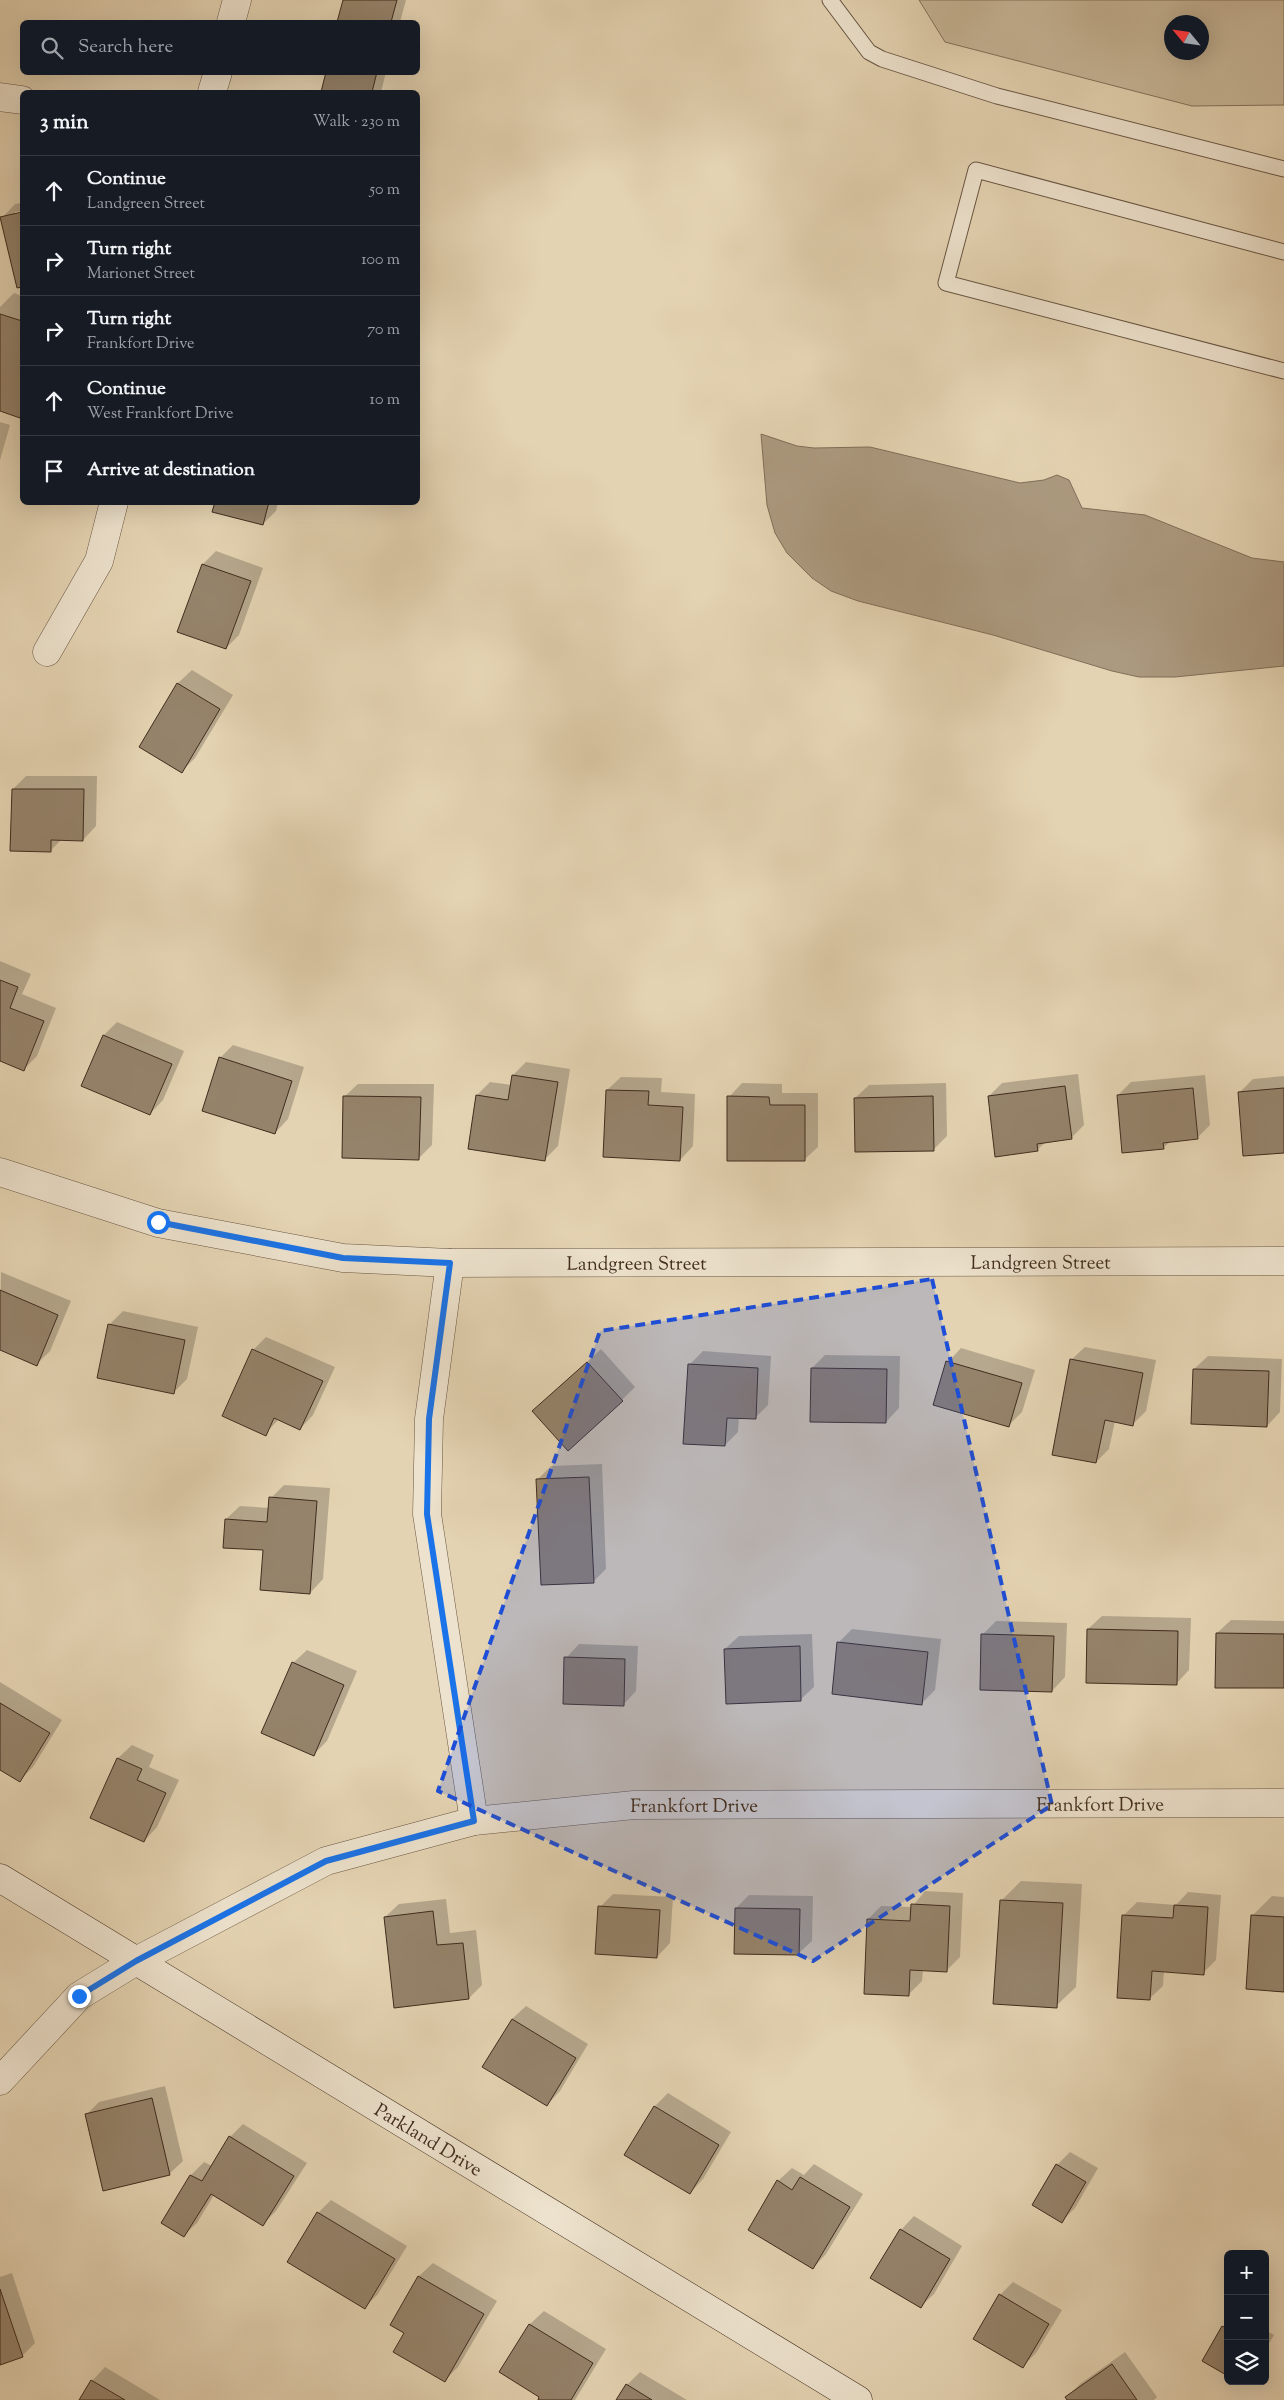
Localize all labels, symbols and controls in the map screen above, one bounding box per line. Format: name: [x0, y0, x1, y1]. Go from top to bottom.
north arrow: [1164, 15, 1209, 60]
search box: [20, 20, 420, 75]
icon: search: [38, 34, 66, 62]
text: Search here: [78, 34, 173, 61]
text: 3 min: [40, 108, 89, 138]
text: Walk · 230 m: [313, 111, 400, 134]
text: Continue: [87, 166, 166, 193]
icon: ahead: [40, 177, 68, 205]
text: 50 m: [369, 179, 400, 202]
text: Landgreen Street: [87, 193, 205, 216]
text: Turn right: [87, 236, 171, 263]
icon: right: [40, 247, 68, 275]
text: 100 m: [361, 249, 400, 272]
text: Marionet Street: [87, 263, 195, 286]
text: Turn right: [87, 306, 171, 333]
icon: right: [40, 317, 68, 345]
text: 70 m: [367, 319, 400, 342]
text: Frankfort Drive: [87, 333, 195, 356]
text: Continue: [87, 376, 166, 403]
icon: ahead: [40, 387, 68, 415]
text: 10 m: [370, 389, 400, 412]
text: West Frankfort Drive: [87, 403, 233, 426]
icon: arrive: [40, 457, 68, 485]
text: Arrive at destination: [87, 457, 255, 484]
route start: [147, 1211, 170, 1234]
street label: Landgreen Street: [970, 1250, 1111, 1278]
street label: Landgreen Street: [566, 1251, 707, 1279]
street label: Frankfort Drive: [1036, 1792, 1164, 1820]
street label: Frankfort Drive: [630, 1794, 758, 1821]
route end: [68, 1985, 91, 2008]
street label: Parkland Drive: [368, 2098, 487, 2184]
map controls: [1224, 2250, 1269, 2385]
button: +: [1224, 2250, 1269, 2295]
button: −: [1224, 2295, 1269, 2340]
button: layers: [1224, 2340, 1269, 2385]

